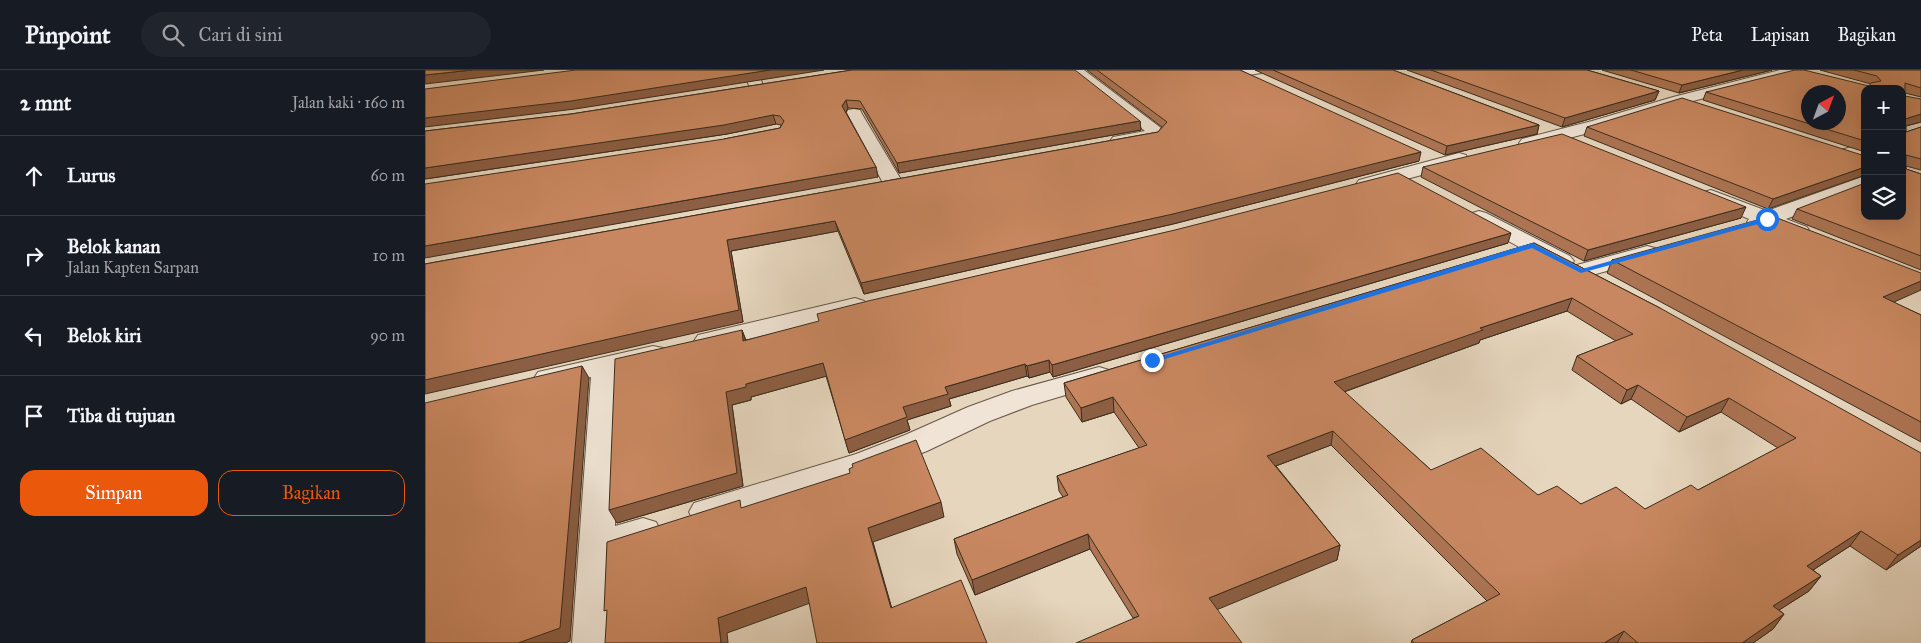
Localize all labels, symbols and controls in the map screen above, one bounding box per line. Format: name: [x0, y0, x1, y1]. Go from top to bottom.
search box: [141, 12, 491, 57]
text: Pinpoint: [25, 20, 111, 50]
icon: search: [159, 21, 187, 49]
text: Cari di sini: [199, 23, 283, 46]
text: Peta: [1691, 24, 1723, 46]
text: Lapisan: [1751, 24, 1809, 46]
text: Bagikan: [1837, 24, 1896, 46]
north arrow: [1801, 85, 1846, 130]
map controls: [1861, 85, 1906, 220]
button: +: [1861, 85, 1906, 130]
text: 2 mnt: [20, 90, 71, 116]
text: Jalan kaki · 160 m: [292, 93, 405, 112]
button: −: [1861, 130, 1906, 175]
icon: ahead: [20, 162, 48, 190]
text: Lurus: [67, 164, 115, 187]
text: 60 m: [371, 166, 405, 185]
button: layers: [1861, 175, 1906, 220]
route start: [1756, 208, 1779, 231]
text: Belok kanan: [67, 235, 161, 258]
icon: right: [20, 242, 48, 270]
text: 10 m: [373, 246, 405, 265]
text: Jalan Kapten Sarpan: [67, 258, 199, 277]
icon: left: [20, 322, 48, 350]
text: Belok kiri: [67, 324, 141, 347]
text: 90 m: [370, 326, 405, 345]
route end: [1141, 349, 1164, 372]
icon: arrive: [20, 402, 48, 430]
text: Tiba di tujuan: [67, 404, 175, 427]
button: Simpan: [20, 470, 208, 516]
button: Bagikan: [218, 470, 405, 516]

